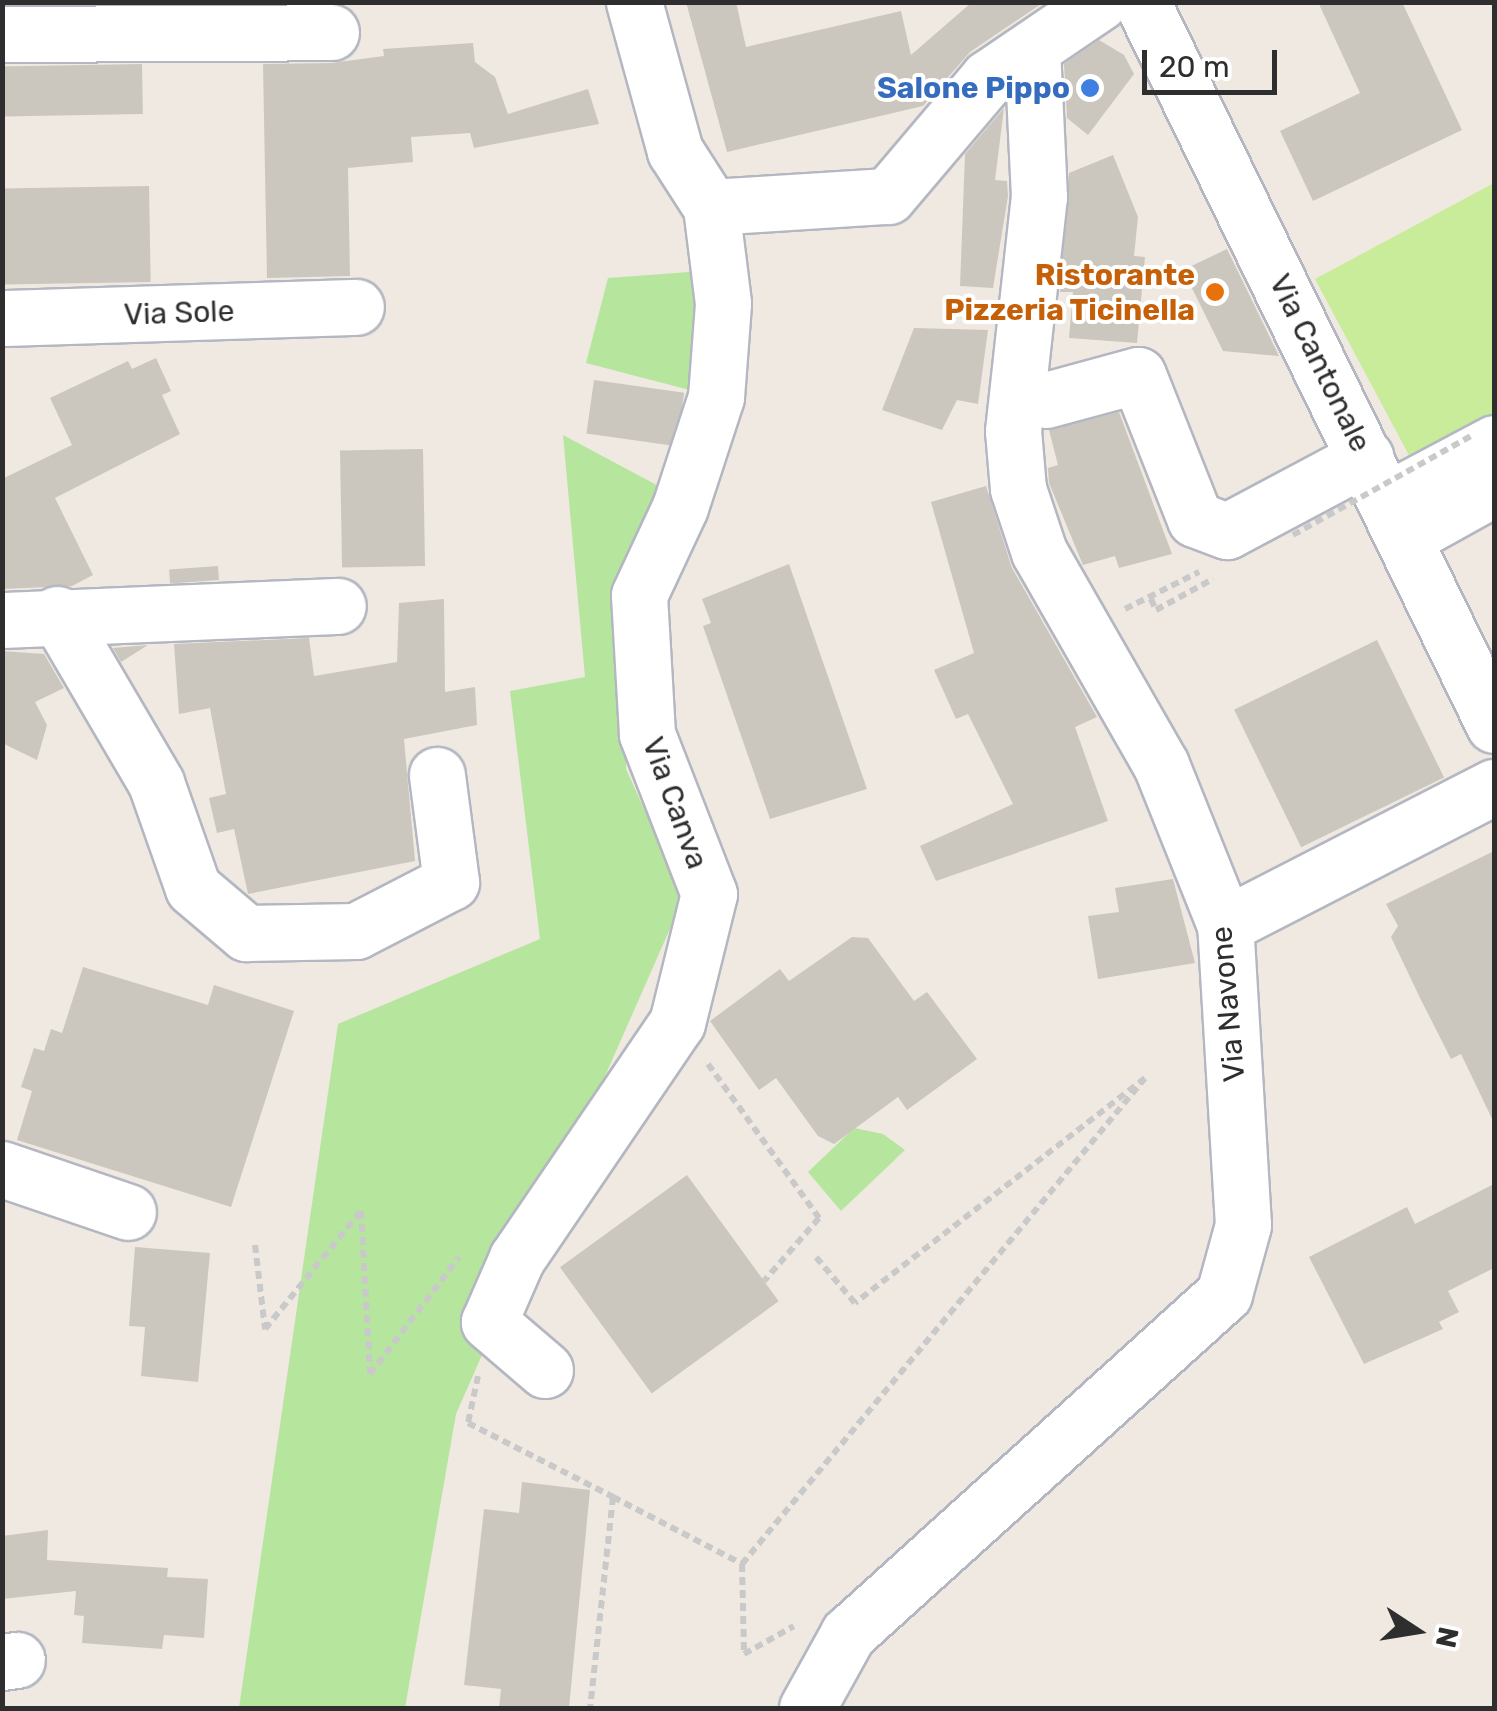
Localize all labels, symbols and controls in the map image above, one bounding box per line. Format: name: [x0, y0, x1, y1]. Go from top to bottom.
scale bar: [1147, 30, 1282, 92]
text: 20 m: [1159, 49, 1230, 85]
place label: Salone Pippo: [877, 70, 1070, 106]
marker: Salone Pippo: [1079, 77, 1101, 99]
place label: Ristorante Pizzeria Ticinella: [944, 257, 1195, 328]
street label: Via Cantonale: [1262, 268, 1378, 458]
marker: Ristorante Pizzeria Ticinella: [1204, 281, 1226, 303]
street label: Via Sole: [123, 293, 235, 333]
street label: Via Canva: [635, 732, 715, 874]
street label: Via Navone: [1203, 925, 1253, 1083]
north arrow: [1367, 1581, 1467, 1681]
text: N: [1429, 1624, 1465, 1651]

